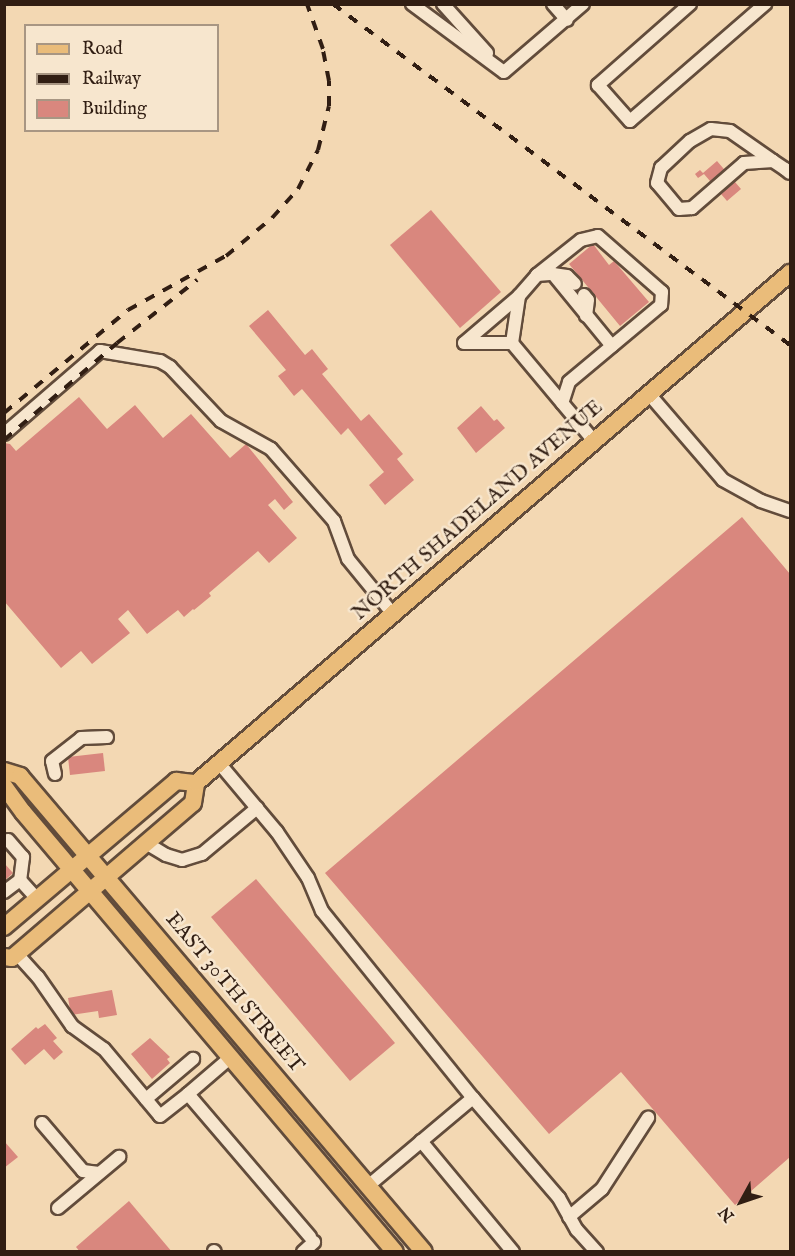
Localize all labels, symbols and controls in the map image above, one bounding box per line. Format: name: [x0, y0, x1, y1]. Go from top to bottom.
legend: [24, 24, 219, 132]
text: Road: [82, 38, 123, 61]
text: Railway: [82, 68, 141, 91]
text: Building: [82, 98, 147, 121]
street label: NORTH SHADELAND AVENUE: [348, 395, 608, 627]
street label: EAST 30TH STREET: [160, 908, 308, 1078]
north arrow: [711, 1172, 771, 1232]
text: N: [715, 1202, 739, 1225]

